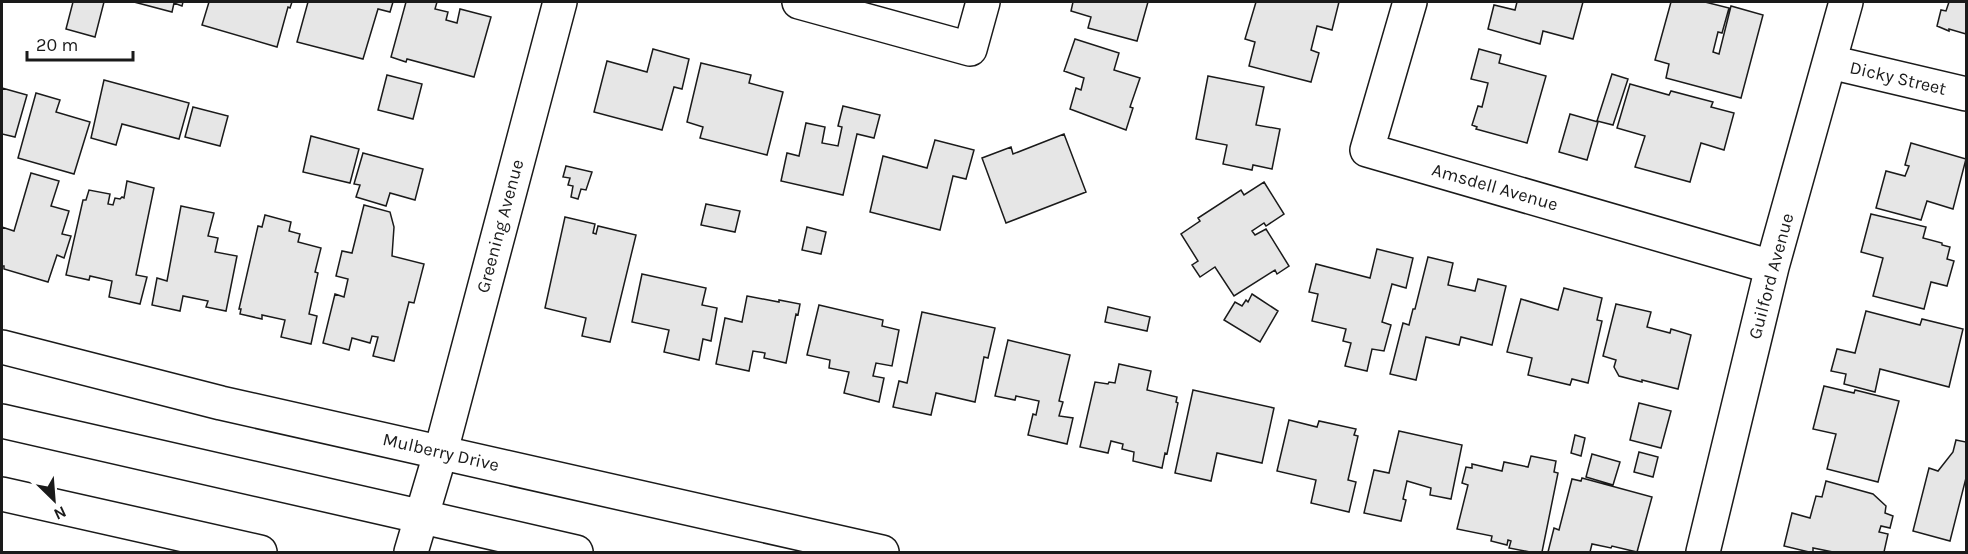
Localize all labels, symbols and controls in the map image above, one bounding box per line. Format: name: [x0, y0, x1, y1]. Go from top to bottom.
scale bar: [27, 24, 134, 62]
text: 20 m: [36, 34, 78, 56]
street label: Dicky Street: [1848, 56, 1949, 100]
street label: Greening Avenue: [472, 157, 528, 295]
street label: Amsdell Avenue: [1429, 158, 1561, 216]
street label: Guilford Avenue: [1744, 211, 1798, 341]
street label: Mulberry Drive: [381, 428, 501, 476]
north arrow: [24, 470, 84, 530]
text: N: [51, 502, 69, 524]

